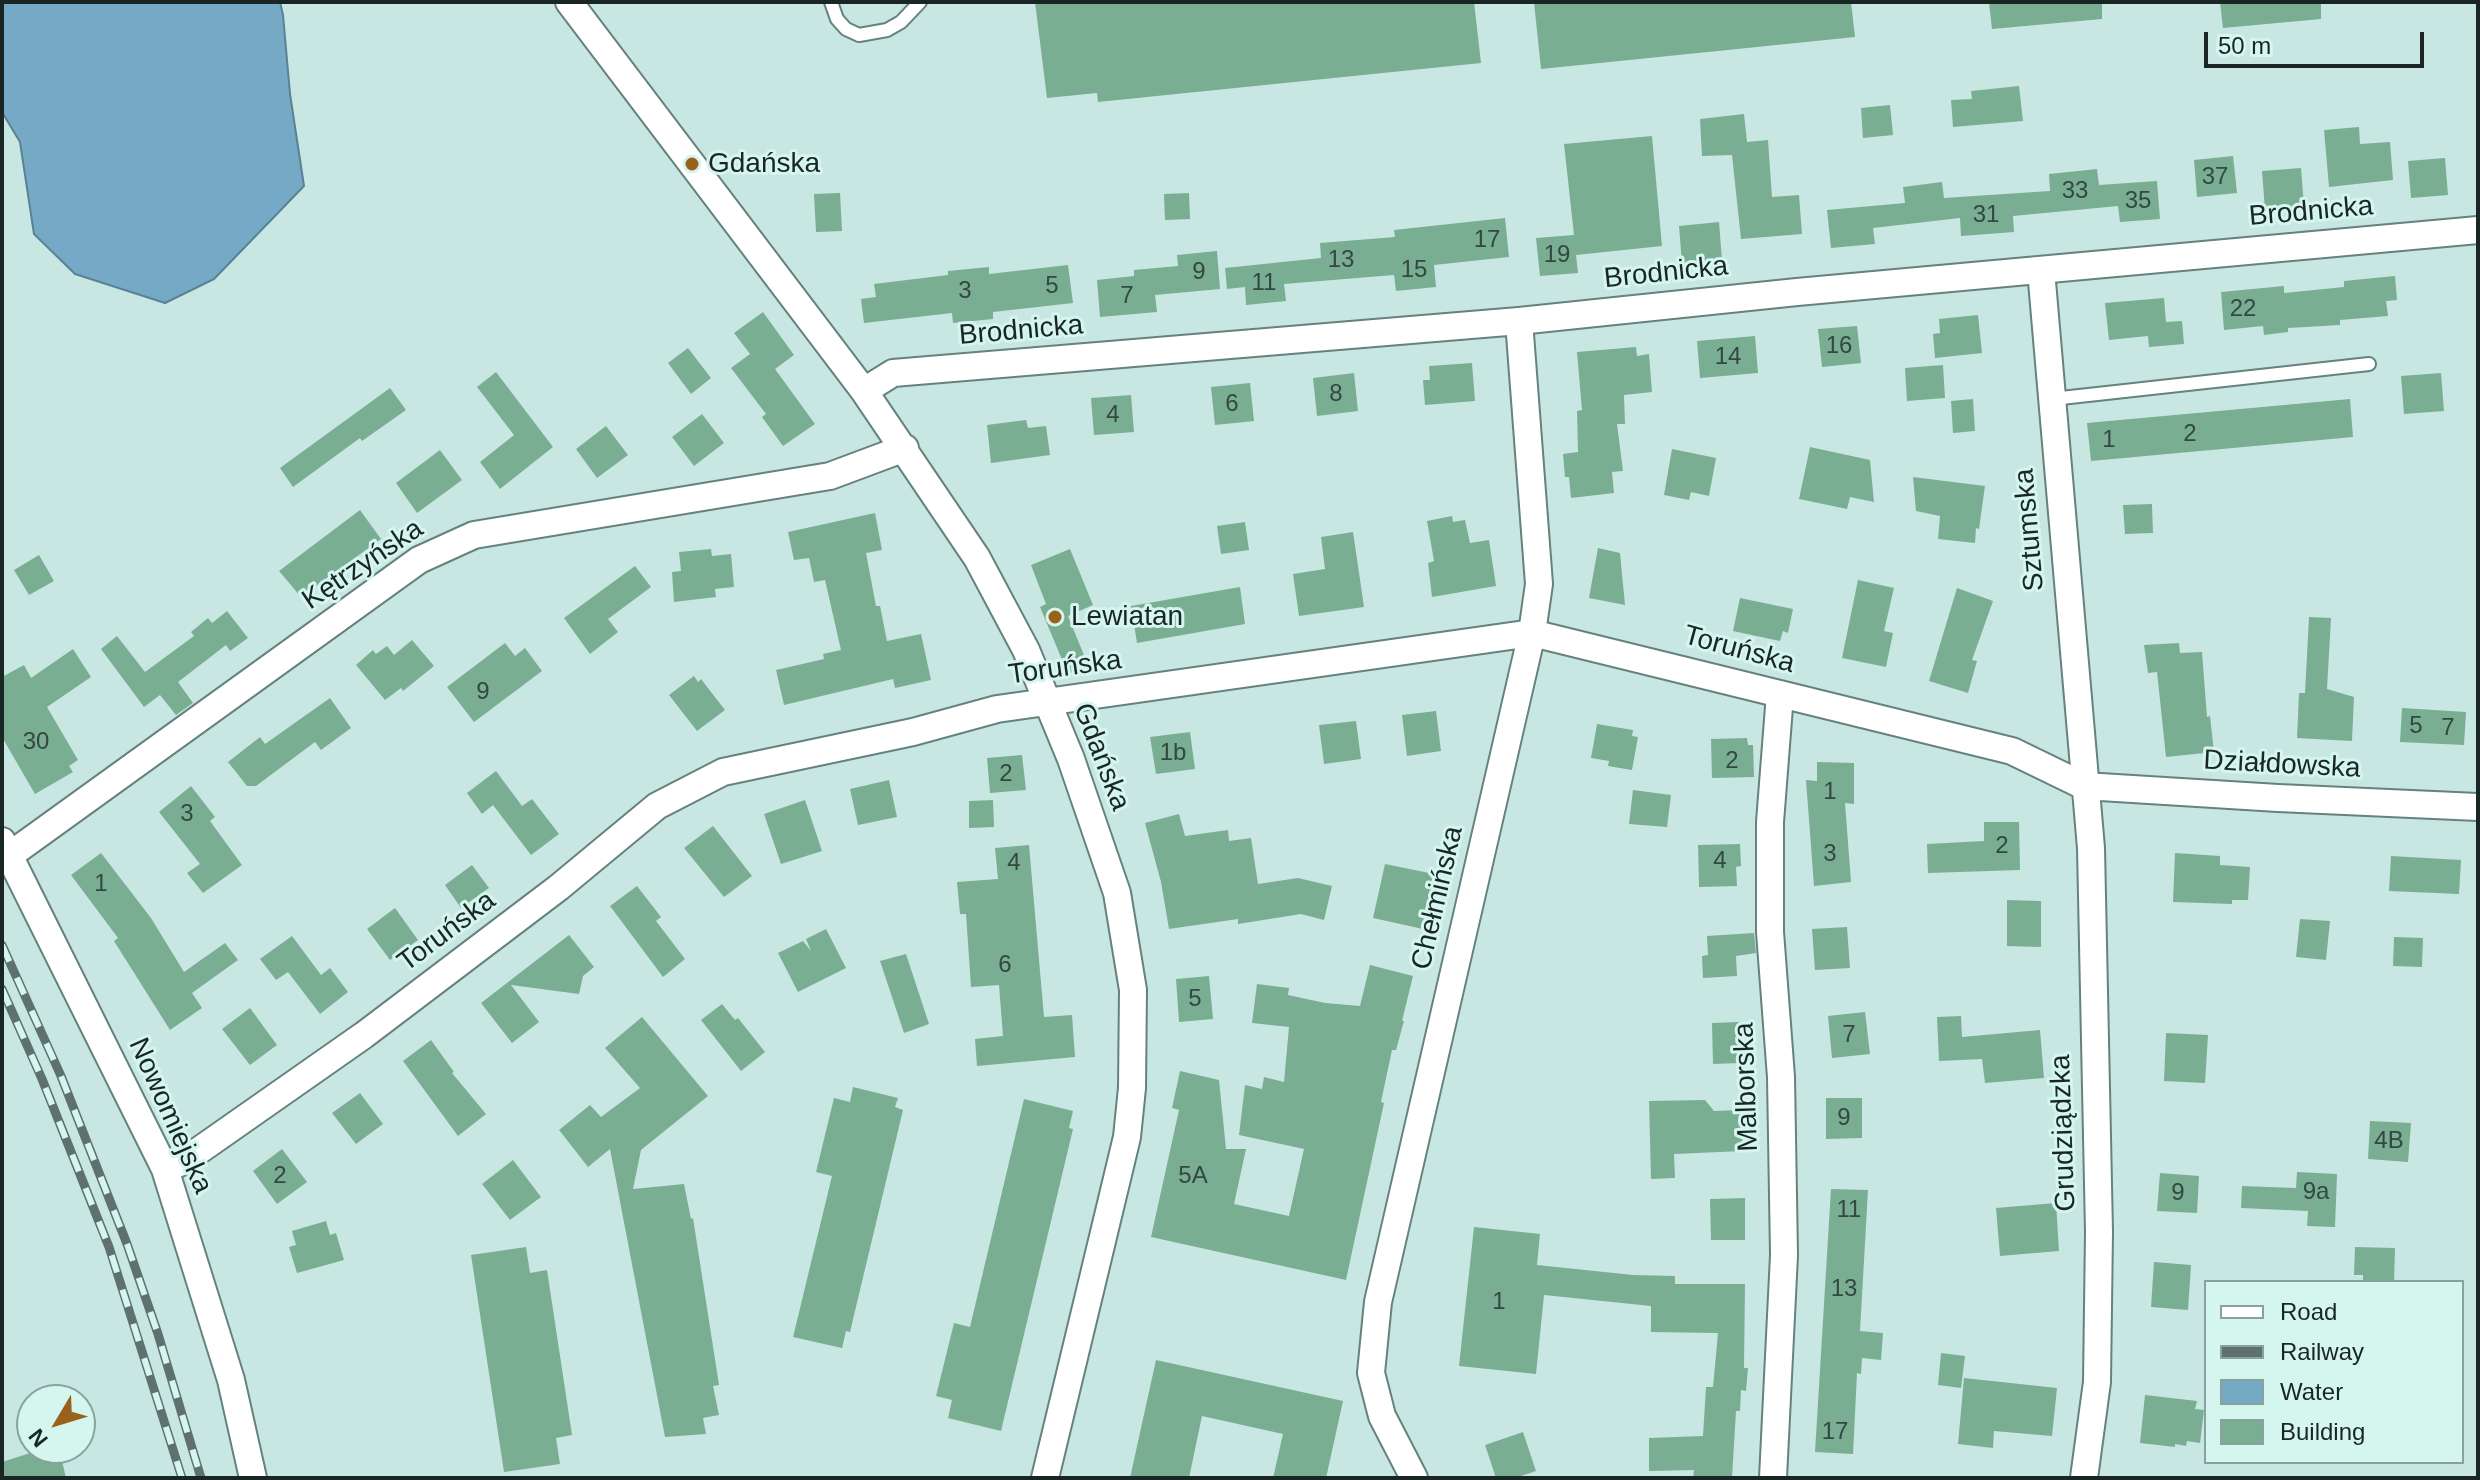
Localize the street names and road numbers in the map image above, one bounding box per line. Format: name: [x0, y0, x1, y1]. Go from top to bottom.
street label: Brodnicka: [2248, 190, 2374, 234]
street label: Brodnicka: [1602, 250, 1730, 296]
street label: Brodnicka: [958, 309, 1084, 353]
street label: Sztumska: [2008, 467, 2052, 593]
street label: Kętrzyńska: [296, 512, 430, 618]
street label: Toruńska: [1680, 619, 1798, 681]
street label: Toruńska: [1006, 643, 1124, 693]
street label: Gdańska: [1065, 699, 1137, 815]
street label: Działdowska: [2203, 744, 2361, 786]
street label: Chełmińska: [1405, 823, 1471, 973]
street label: Toruńska: [392, 884, 502, 980]
street label: Malborska: [1728, 1022, 1766, 1152]
street label: Nowomiejska: [121, 1033, 219, 1199]
street label: Grudziądzka: [2044, 1054, 2084, 1212]

